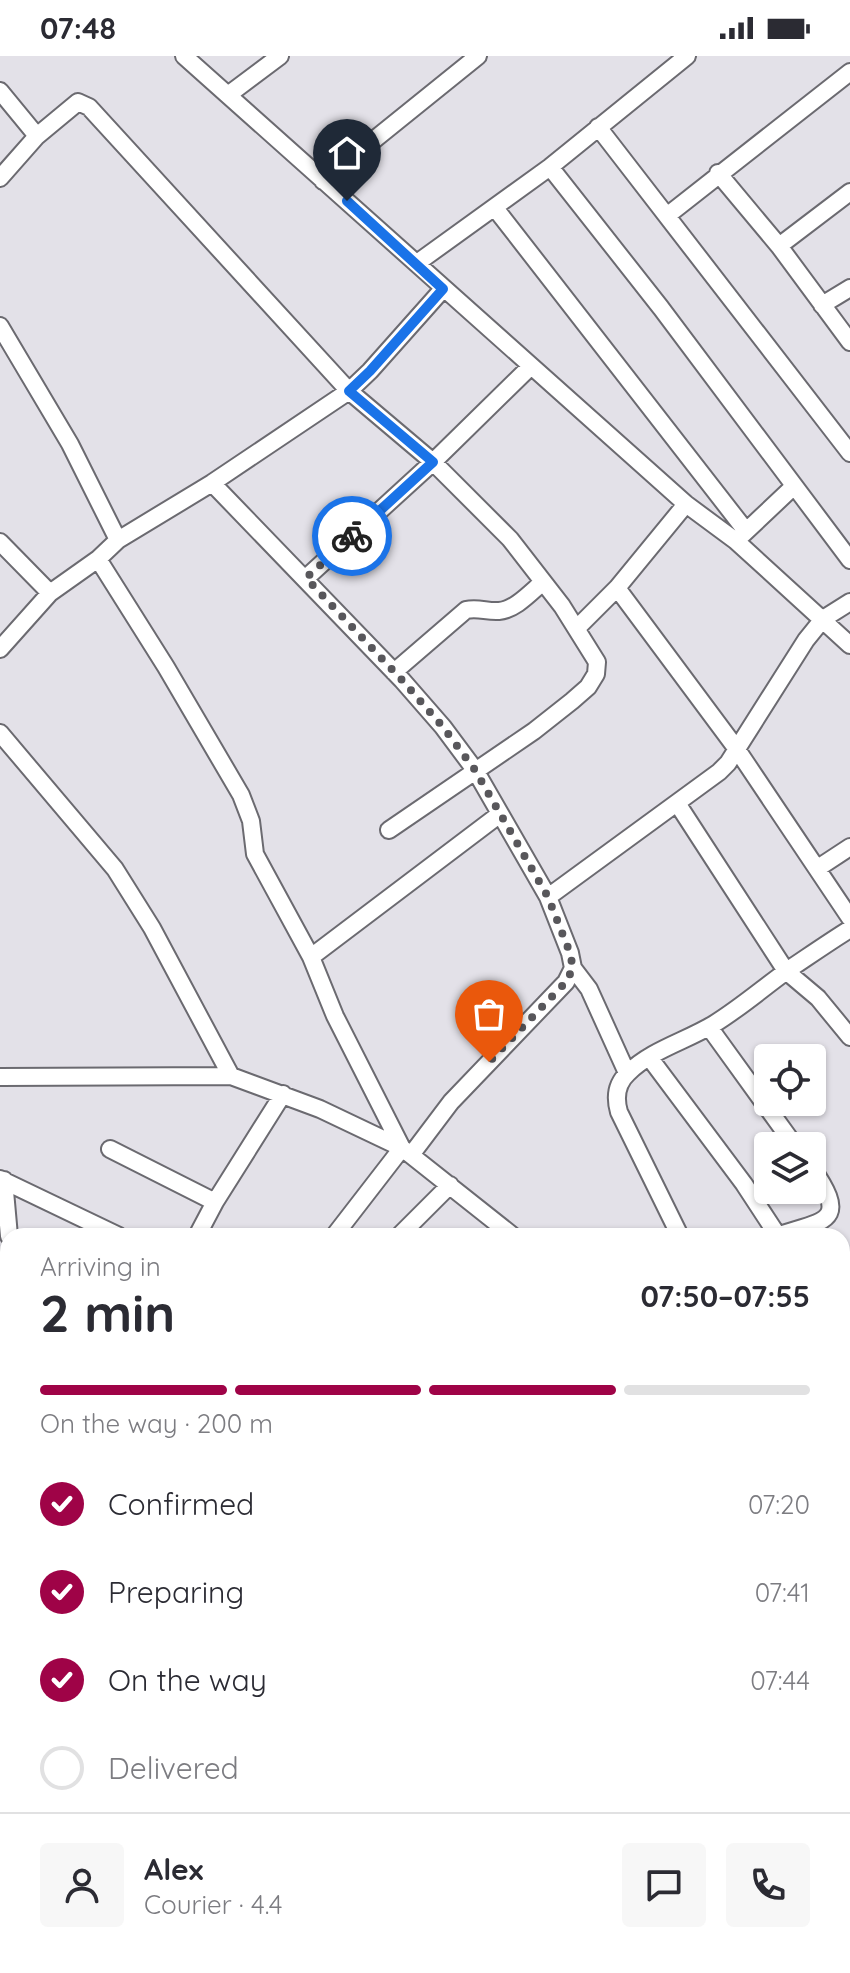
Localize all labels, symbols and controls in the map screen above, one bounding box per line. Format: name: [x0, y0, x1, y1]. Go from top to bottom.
text: 07:48: [40, 9, 116, 47]
pin: [313, 119, 381, 201]
icon: home: [325, 131, 369, 175]
courier: [312, 496, 392, 576]
icon: bike: [330, 514, 374, 558]
pin: [455, 980, 523, 1062]
icon: bag: [467, 992, 511, 1036]
map controls: [754, 1044, 826, 1204]
button: locate: [754, 1044, 826, 1116]
button: layers: [754, 1132, 826, 1204]
text: Arriving in: [40, 1250, 161, 1283]
text: 07:50–07:55: [641, 1277, 810, 1315]
text: 2 min: [40, 1280, 175, 1345]
text: On the way · 200 m: [40, 1407, 273, 1440]
icon: check: [40, 1482, 84, 1526]
text: Confirmed: [108, 1485, 254, 1523]
text: 07:20: [748, 1488, 810, 1521]
icon: check: [40, 1570, 84, 1614]
text: Preparing: [108, 1573, 244, 1611]
text: 07:41: [755, 1576, 810, 1609]
icon: check: [40, 1658, 84, 1702]
text: On the way: [108, 1661, 267, 1699]
text: 07:44: [750, 1664, 810, 1697]
text: Delivered: [108, 1749, 239, 1787]
button: person: [40, 1843, 124, 1927]
button: chat: [622, 1843, 706, 1927]
button: phone: [726, 1843, 810, 1927]
text: Alex: [144, 1850, 203, 1888]
text: Courier · 4.4: [144, 1888, 282, 1921]

